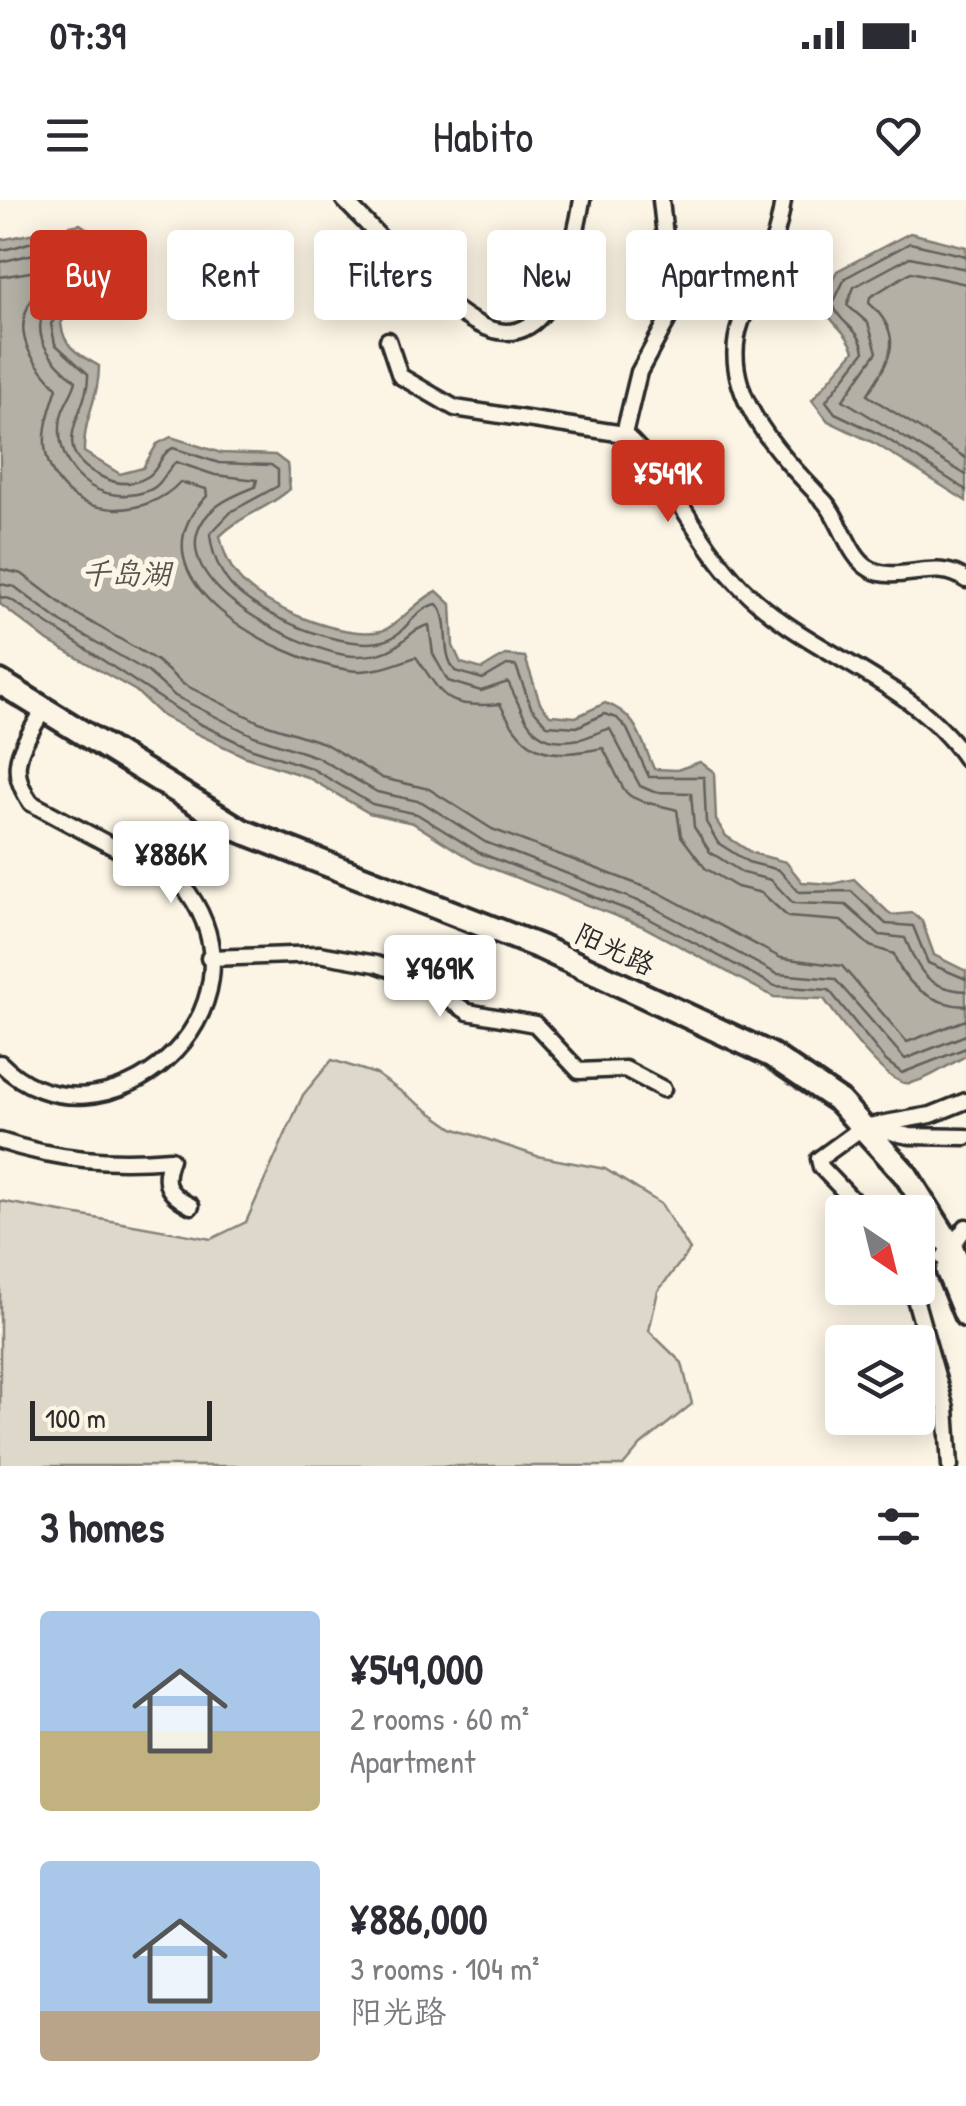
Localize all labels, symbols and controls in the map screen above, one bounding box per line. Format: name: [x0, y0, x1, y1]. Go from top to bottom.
text: 07:39: [50, 9, 126, 61]
text: Habito: [433, 105, 533, 166]
icon: menu: [40, 108, 95, 163]
icon: heart: [871, 108, 926, 163]
chip: Buy: [30, 230, 147, 320]
chip: Rent: [167, 230, 294, 320]
chip: Filters: [314, 230, 467, 320]
chip: New: [487, 230, 606, 320]
chip: Apartment: [626, 230, 833, 320]
pin: ¥549K: [598, 440, 738, 525]
text: ¥549K: [634, 451, 702, 494]
water label: 千岛湖: [81, 553, 174, 593]
pin: ¥886K: [101, 821, 241, 906]
text: ¥886K: [135, 832, 207, 875]
street label: 阳光路: [569, 914, 661, 984]
pin: ¥969K: [370, 935, 510, 1020]
text: ¥969K: [406, 946, 474, 989]
north arrow: [825, 1195, 935, 1305]
map controls: [825, 1195, 935, 1435]
button: layers: [825, 1325, 935, 1435]
scale bar: [30, 1396, 212, 1440]
text: 100 m: [45, 1399, 106, 1437]
text: 3 homes: [40, 1498, 165, 1555]
icon: filters: [871, 1499, 926, 1554]
text: ¥549,000: [350, 1640, 483, 1697]
icon: home: [120, 1651, 240, 1771]
text: 2 rooms · 60 m²: [350, 1697, 529, 1740]
text: Apartment: [350, 1740, 475, 1783]
text: ¥886,000: [350, 1890, 488, 1947]
icon: home: [120, 1901, 240, 2021]
text: 3 rooms · 104 m²: [350, 1947, 539, 1990]
text: 阳光路: [350, 1990, 446, 2033]

